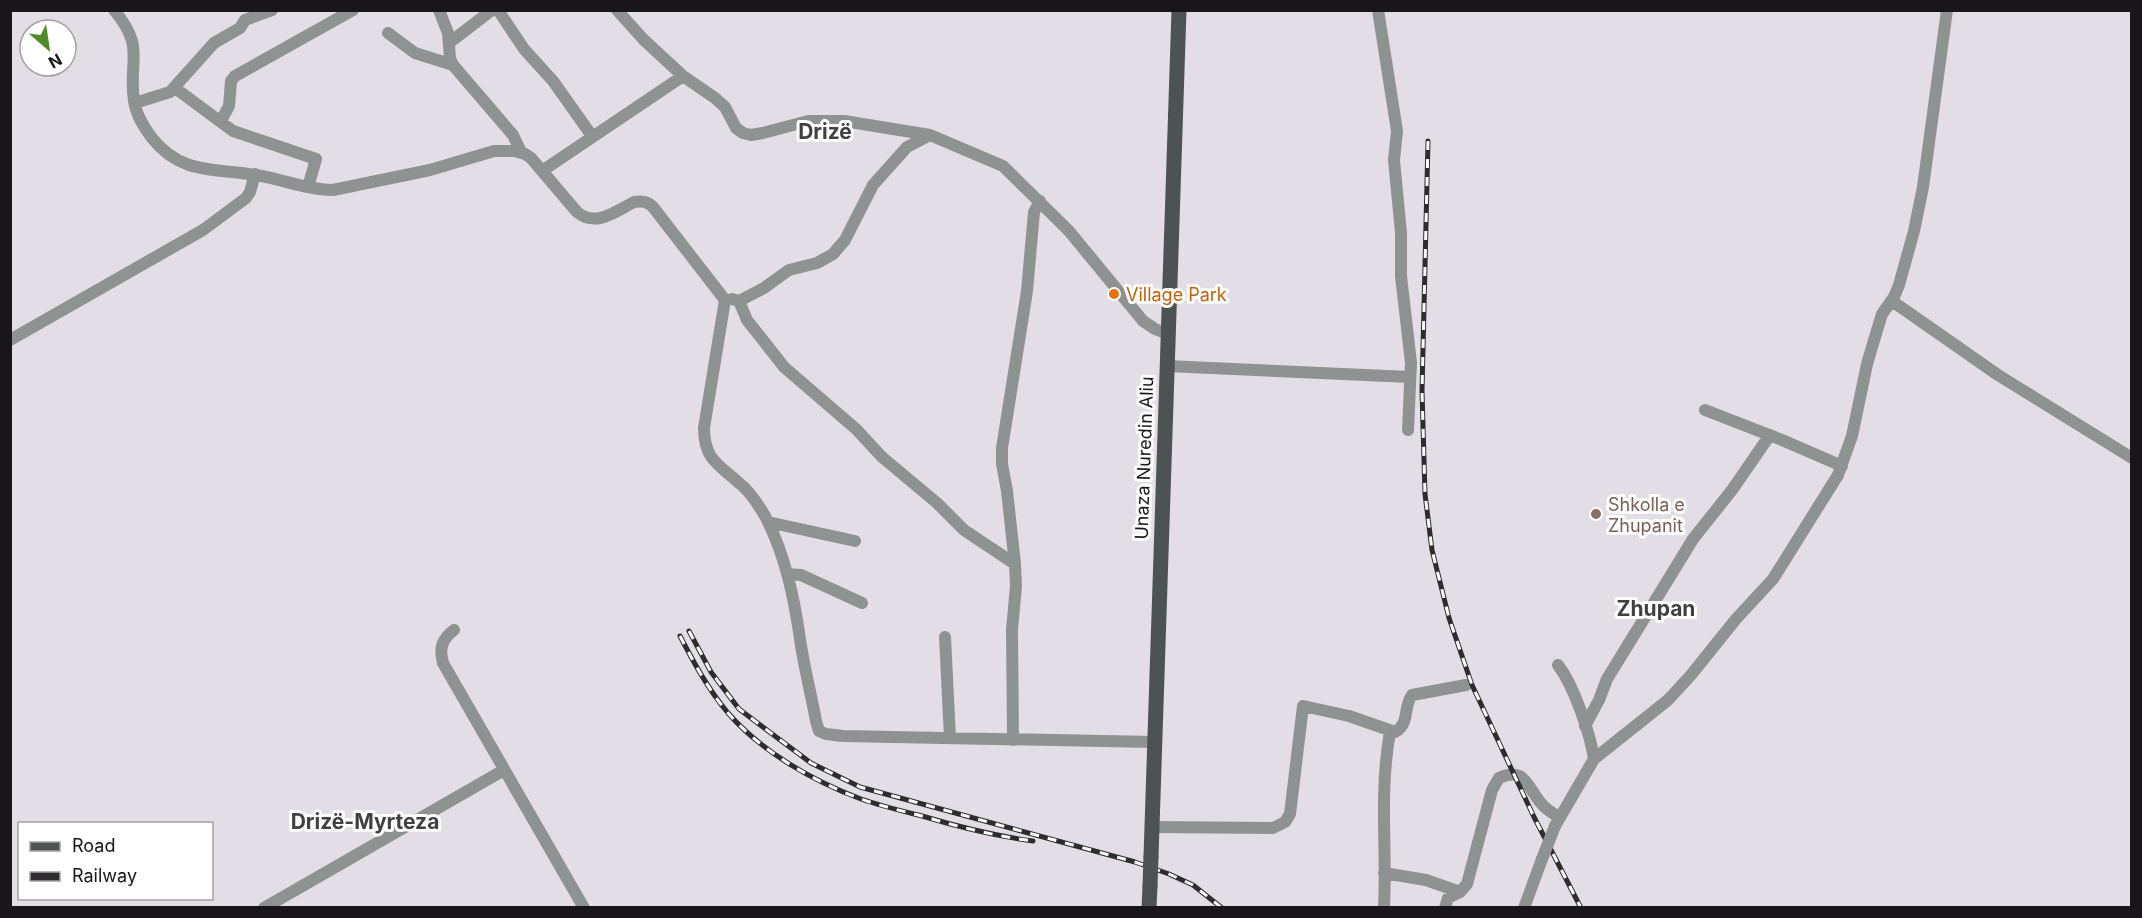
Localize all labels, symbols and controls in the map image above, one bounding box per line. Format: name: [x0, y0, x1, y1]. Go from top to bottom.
north arrow: [18, 18, 78, 78]
text: N: [45, 49, 65, 73]
district label: Drizë: [798, 119, 852, 144]
place label: Village Park: [1126, 284, 1227, 305]
marker: Village Park: [1107, 287, 1121, 301]
street label: Unaza Nuredin Aliu: [1131, 376, 1157, 540]
place label: Shkolla e Zhupanit: [1608, 494, 1685, 536]
marker: Shkolla e Zhupanit: [1589, 507, 1603, 521]
district label: Zhupan: [1617, 596, 1695, 621]
district label: Drizë-Myrteza: [291, 809, 439, 834]
legend: [18, 822, 213, 900]
text: Road: [72, 835, 115, 856]
text: Railway: [72, 865, 137, 886]

